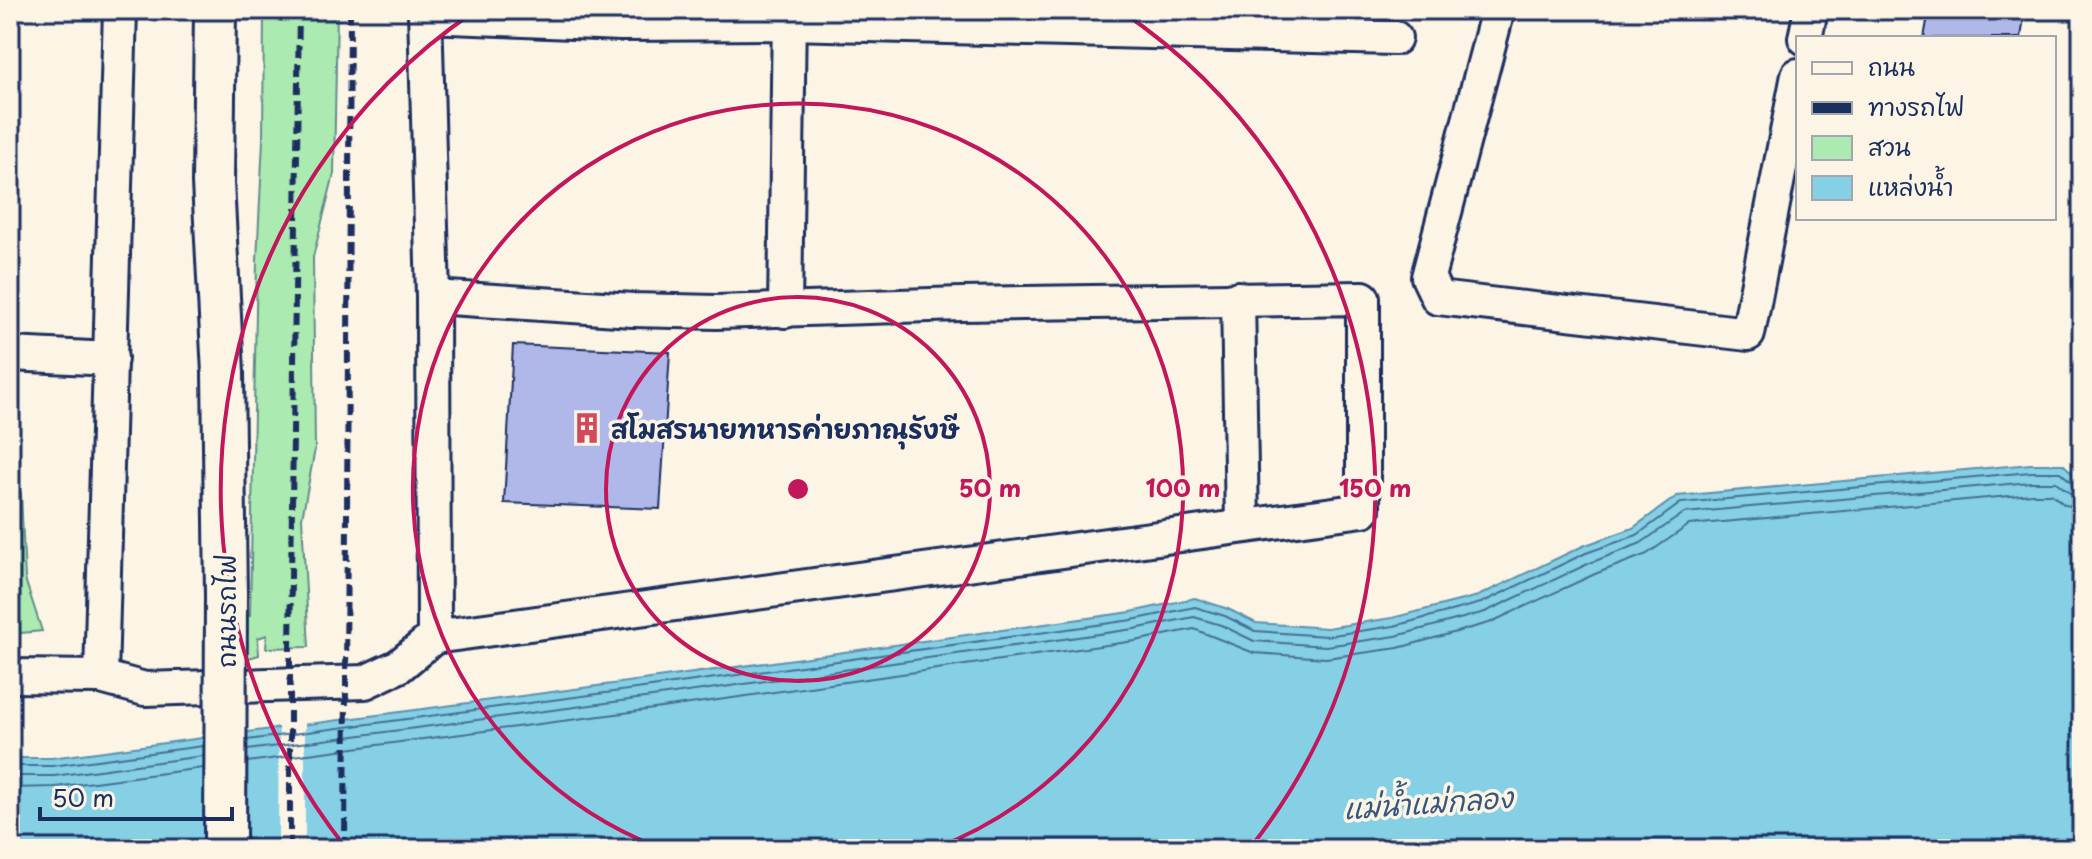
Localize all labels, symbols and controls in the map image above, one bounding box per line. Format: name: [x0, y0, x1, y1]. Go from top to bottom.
legend: [1796, 36, 2056, 220]
text: ถนน: [1868, 48, 1915, 84]
text: ทางรถไฟ: [1868, 88, 1965, 124]
text: สวน: [1868, 128, 1911, 164]
text: แหล่งน้ำ: [1868, 165, 1954, 204]
place label: สโมสรนายทหารค่ายภาณุรังษี: [611, 409, 960, 450]
building icon: สโมสรนายทหารค่ายภาณุรังษี: [570, 411, 604, 445]
text: 50 m: [959, 469, 1021, 505]
text: 100 m: [1146, 469, 1220, 505]
text: 150 m: [1339, 469, 1411, 505]
centre of rings: [784, 475, 812, 503]
street label: ถนนรถไฟ: [206, 554, 245, 668]
scale bar: [40, 771, 232, 821]
water label: แม่น้ำแม่กลอง: [1342, 773, 1516, 829]
text: 50 m: [52, 779, 114, 815]

